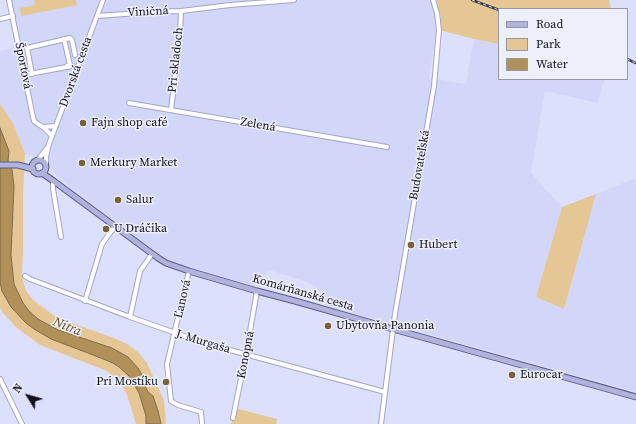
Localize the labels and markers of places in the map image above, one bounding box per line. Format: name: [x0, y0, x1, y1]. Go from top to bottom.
place label: Fajn shop café: [91, 116, 168, 130]
marker: Fajn shop café: [78, 118, 88, 128]
place label: Merkury Market: [90, 156, 177, 170]
marker: Merkury Market: [77, 158, 87, 168]
place label: Salur: [126, 193, 154, 207]
marker: Salur: [113, 195, 123, 205]
place label: U Dráčika: [114, 222, 167, 236]
marker: U Dráčika: [101, 224, 111, 234]
place label: Hubert: [419, 238, 457, 252]
marker: Hubert: [406, 240, 416, 250]
place label: Ubytovňa Panonia: [336, 319, 434, 333]
marker: Ubytovňa Panonia: [323, 321, 333, 331]
place label: Eurocar: [520, 368, 563, 382]
marker: Eurocar: [507, 370, 517, 380]
place label: Pri Mostíku: [96, 375, 158, 389]
marker: Pri Mostíku: [161, 377, 171, 387]

